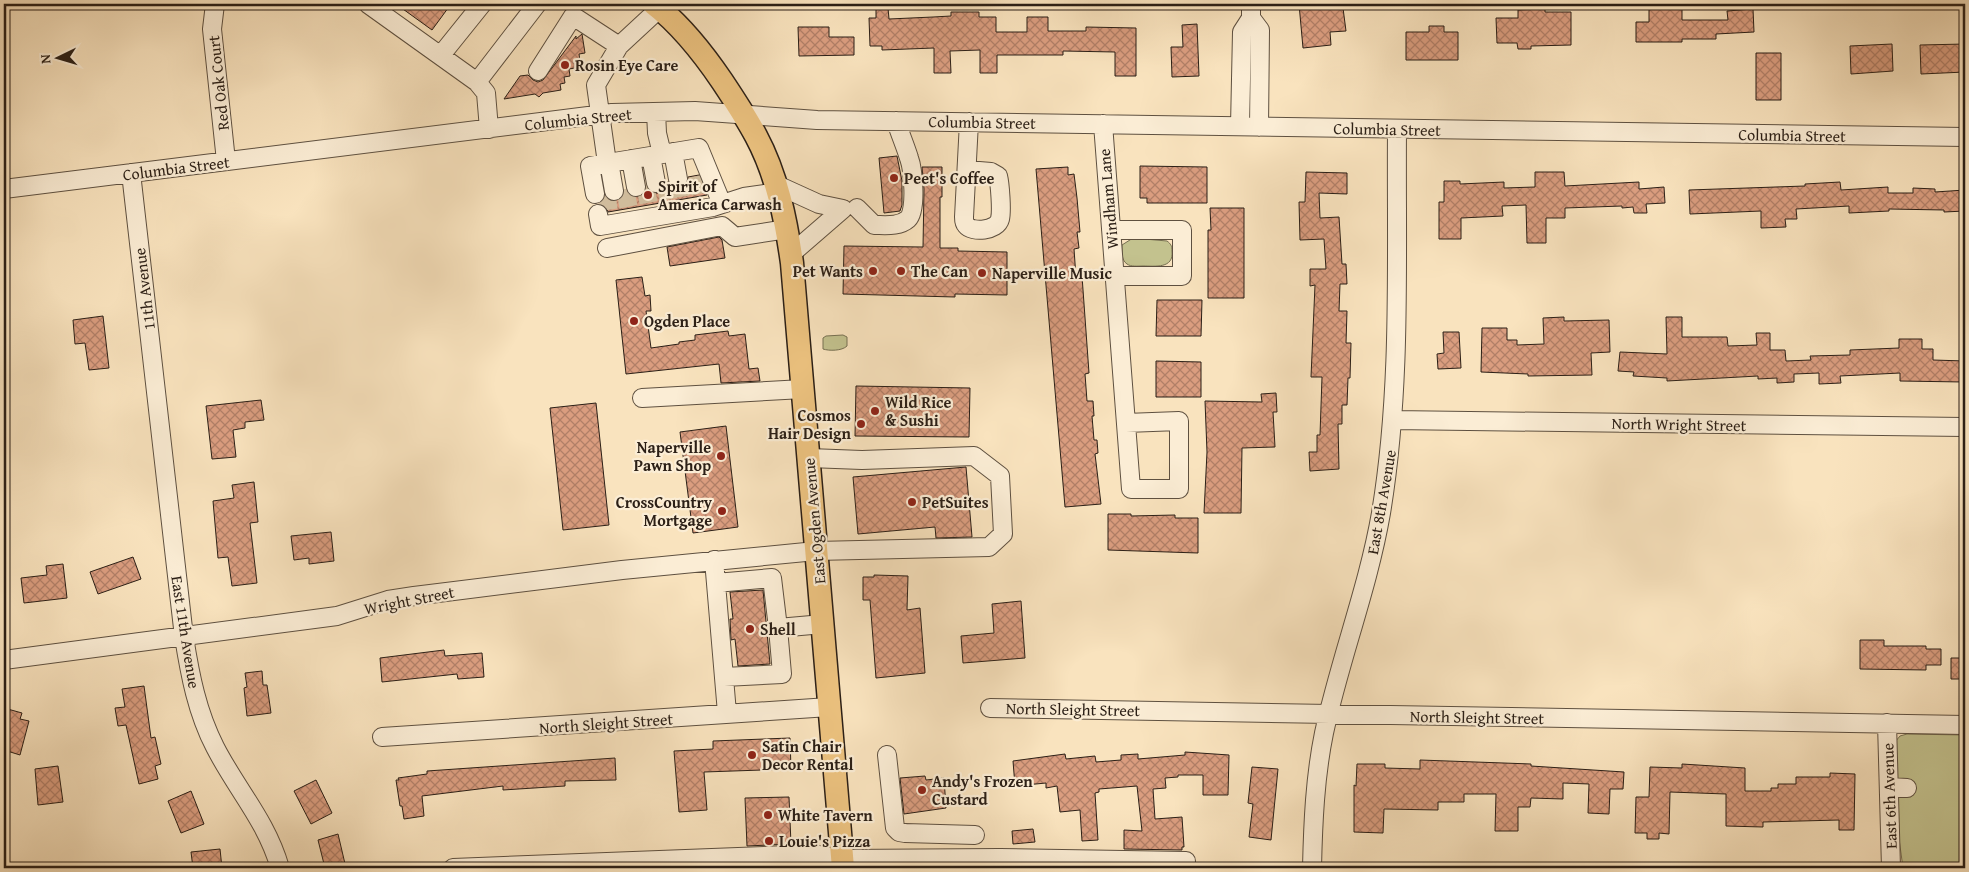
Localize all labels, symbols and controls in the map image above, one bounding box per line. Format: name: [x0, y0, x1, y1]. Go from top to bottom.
north arrow: [32, 32, 82, 82]
street label: Red Oak Court: [201, 34, 235, 132]
text: N: [35, 53, 55, 65]
place label: Rosin Eye Care: [575, 53, 678, 77]
marker: Rosin Eye Care: [559, 59, 571, 71]
street label: Columbia Street: [523, 101, 633, 137]
street label: Columbia Street: [928, 109, 1036, 135]
street label: Columbia Street: [1333, 116, 1441, 142]
street label: Columbia Street: [1738, 122, 1846, 148]
street label: Windham Lane: [1092, 148, 1124, 250]
street label: Columbia Street: [121, 150, 231, 186]
place label: Peet's Coffee: [904, 166, 995, 190]
marker: Peet's Coffee: [888, 172, 900, 184]
place label: Spirit of America Carwash: [658, 174, 782, 216]
marker: Spirit of America Carwash: [642, 189, 654, 201]
street label: 11th Avenue: [127, 246, 161, 332]
place label: Pet Wants: [793, 259, 863, 283]
place label: The Can: [911, 259, 969, 283]
place label: Naperville Music: [992, 261, 1112, 285]
marker: Pet Wants: [867, 265, 879, 277]
marker: The Can: [895, 265, 907, 277]
marker: Naperville Music: [976, 267, 988, 279]
place label: Ogden Place: [644, 309, 730, 333]
marker: Ogden Place: [628, 315, 640, 327]
place label: Wild Rice & Sushi: [885, 390, 951, 432]
place label: Cosmos Hair Design: [768, 403, 852, 445]
marker: Wild Rice & Sushi: [869, 405, 881, 417]
street label: North Wright Street: [1611, 411, 1747, 437]
marker: Cosmos Hair Design: [855, 418, 867, 430]
place label: Naperville Pawn Shop: [634, 435, 711, 477]
street label: East 8th Avenue: [1360, 448, 1402, 556]
marker: Naperville Pawn Shop: [715, 450, 727, 462]
street label: East Ogden Avenue: [797, 457, 831, 585]
place label: CrossCountry Mortgage: [616, 490, 713, 532]
place label: PetSuites: [922, 490, 989, 514]
marker: PetSuites: [906, 496, 918, 508]
marker: CrossCountry Mortgage: [716, 505, 728, 517]
street label: East 11th Avenue: [165, 574, 207, 690]
street label: Wright Street: [362, 579, 456, 620]
place label: Shell: [760, 617, 796, 641]
marker: Shell: [744, 623, 756, 635]
street label: North Sleight Street: [1006, 696, 1141, 722]
street label: North Sleight Street: [1410, 704, 1545, 730]
street label: North Sleight Street: [538, 706, 674, 740]
place label: Satin Chair Decor Rental: [762, 734, 854, 776]
street label: East 6th Avenue: [1875, 743, 1903, 849]
marker: Satin Chair Decor Rental: [746, 749, 758, 761]
place label: Andy's Frozen Custard: [932, 769, 1033, 811]
marker: Andy's Frozen Custard: [916, 784, 928, 796]
place label: White Tavern: [778, 803, 873, 827]
marker: White Tavern: [762, 809, 774, 821]
place label: Louie's Pizza: [779, 829, 871, 853]
marker: Louie's Pizza: [763, 835, 775, 847]

